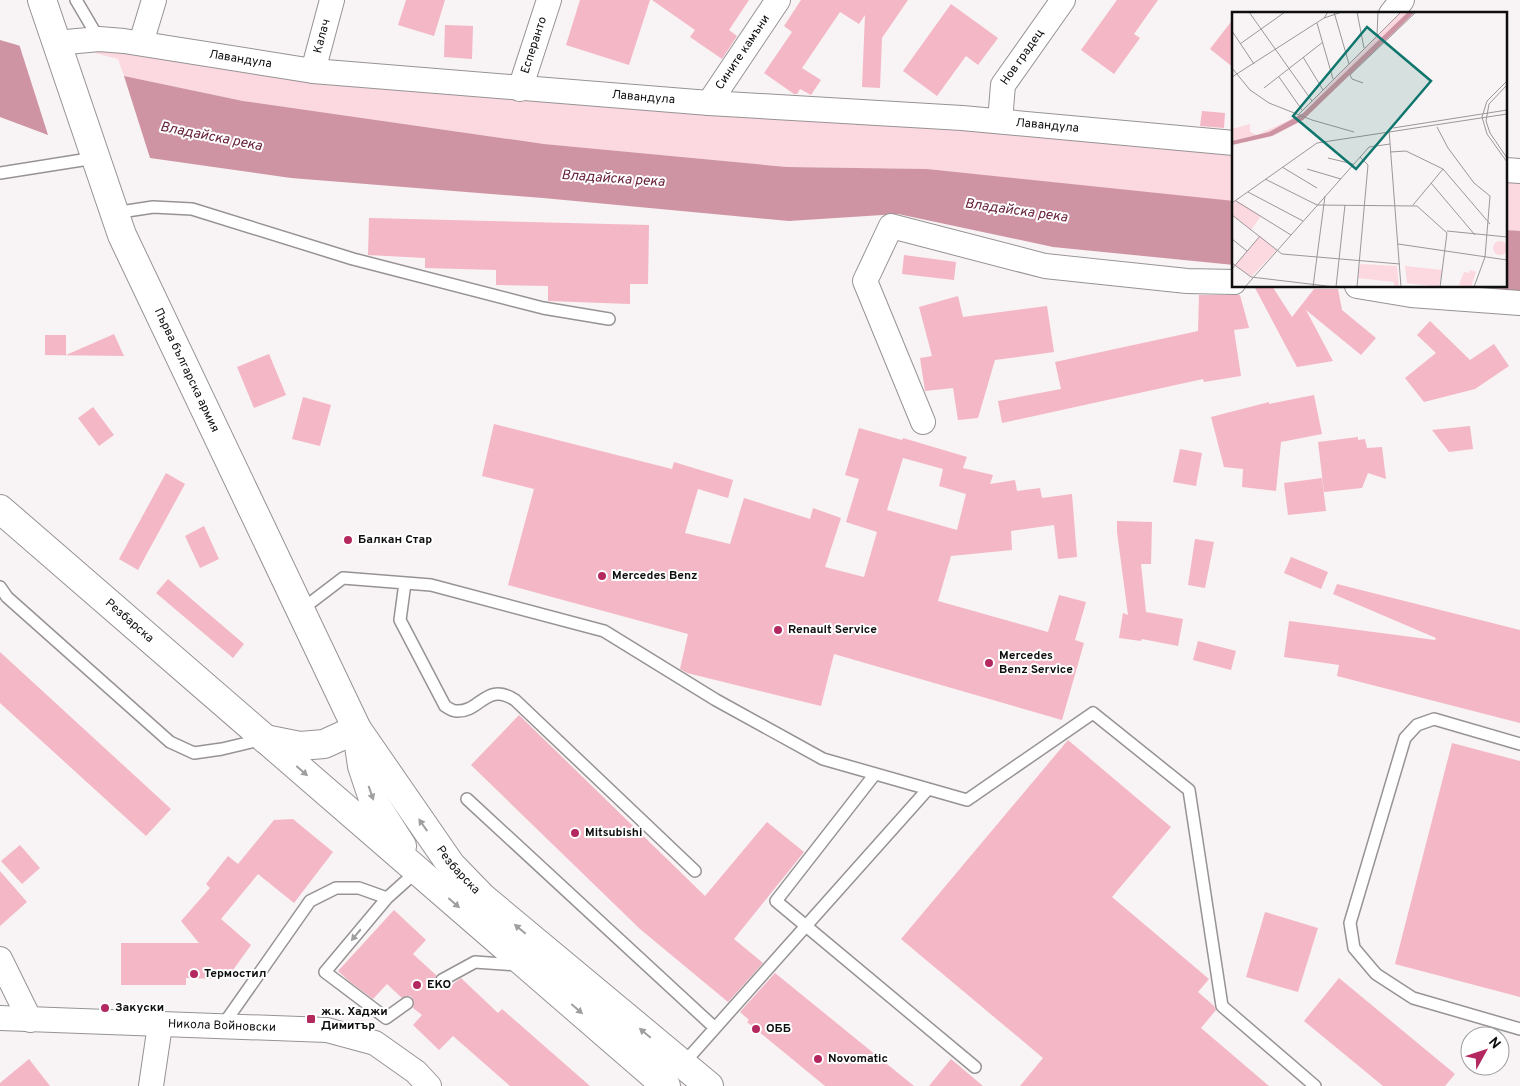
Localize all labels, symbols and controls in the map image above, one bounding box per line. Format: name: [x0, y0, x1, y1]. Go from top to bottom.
street label: Сините камъни: [712, 12, 774, 93]
inset map: [1232, 12, 1508, 288]
street label: Есперанто: [517, 14, 551, 76]
street label: Калач: [310, 17, 335, 55]
street label: Нов градец: [997, 26, 1048, 89]
street label: Лавандула: [208, 47, 273, 72]
street label: Лавандула: [611, 87, 676, 108]
street label: Лавандула: [1015, 115, 1080, 137]
water label: Владайска река: [159, 119, 264, 155]
water label: Владайска река: [561, 167, 666, 191]
water label: Владайска река: [964, 195, 1069, 227]
street label: Първа българска армия: [150, 305, 223, 435]
place label: Балкан Стар: [358, 532, 432, 548]
marker: Балкан Стар: [342, 534, 354, 546]
place label: Mercedes Benz: [612, 568, 698, 584]
marker: Mercedes Benz: [596, 570, 608, 582]
street label: Резбарска: [101, 595, 157, 647]
place label: Renault Service: [788, 622, 877, 638]
marker: Renault Service: [772, 624, 784, 636]
place label: Mercedes Benz Service: [999, 648, 1073, 678]
marker: Mercedes Benz Service: [983, 657, 995, 669]
one-way arrow: [295, 765, 308, 776]
one-way arrow: [368, 786, 376, 801]
one-way arrow: [418, 818, 428, 832]
place label: Mitsubishi: [585, 825, 642, 841]
marker: Mitsubishi: [569, 827, 581, 839]
street label: Резбарска: [432, 843, 483, 898]
one-way arrow: [448, 897, 461, 908]
one-way arrow: [514, 923, 527, 934]
one-way arrow: [350, 929, 361, 942]
place label: Термостил: [204, 966, 266, 982]
marker: Термостил: [188, 968, 200, 980]
place label: EKO: [427, 977, 451, 993]
marker: EKO: [411, 979, 423, 991]
place label: Закуски: [115, 1000, 164, 1016]
marker: Закуски: [99, 1002, 111, 1014]
one-way arrow: [571, 1003, 583, 1014]
place label: ж.к. Хаджи Димитър: [321, 1004, 388, 1034]
marker: ж.к. Хаджи Димитър: [305, 1013, 317, 1025]
street label: Никола Войновски: [168, 1016, 276, 1036]
place label: ОББ: [766, 1021, 791, 1037]
marker: ОББ: [750, 1023, 762, 1035]
north arrow: [1460, 1026, 1510, 1076]
one-way arrow: [639, 1027, 652, 1038]
text: N: [1484, 1034, 1504, 1053]
place label: Novomatic: [828, 1051, 888, 1067]
marker: Novomatic: [812, 1053, 824, 1065]

